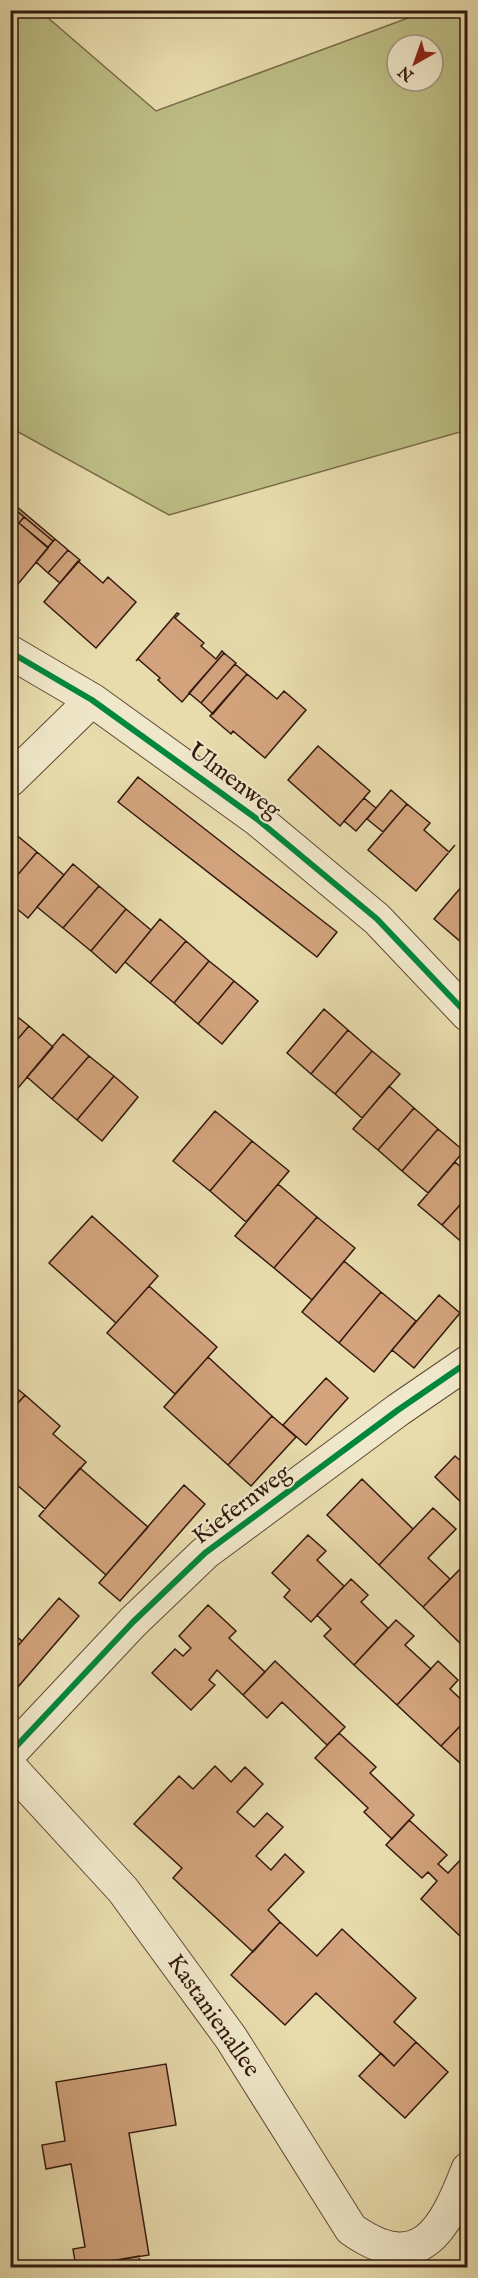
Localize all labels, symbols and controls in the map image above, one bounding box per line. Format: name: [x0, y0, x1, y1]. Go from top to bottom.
north arrow: [385, 33, 445, 93]
text: N: [395, 61, 419, 86]
street label: Ulmenweg: [181, 736, 288, 827]
street label: Kiefernweg: [187, 1457, 298, 1552]
street label: Kastanienallee: [159, 1948, 267, 2084]

